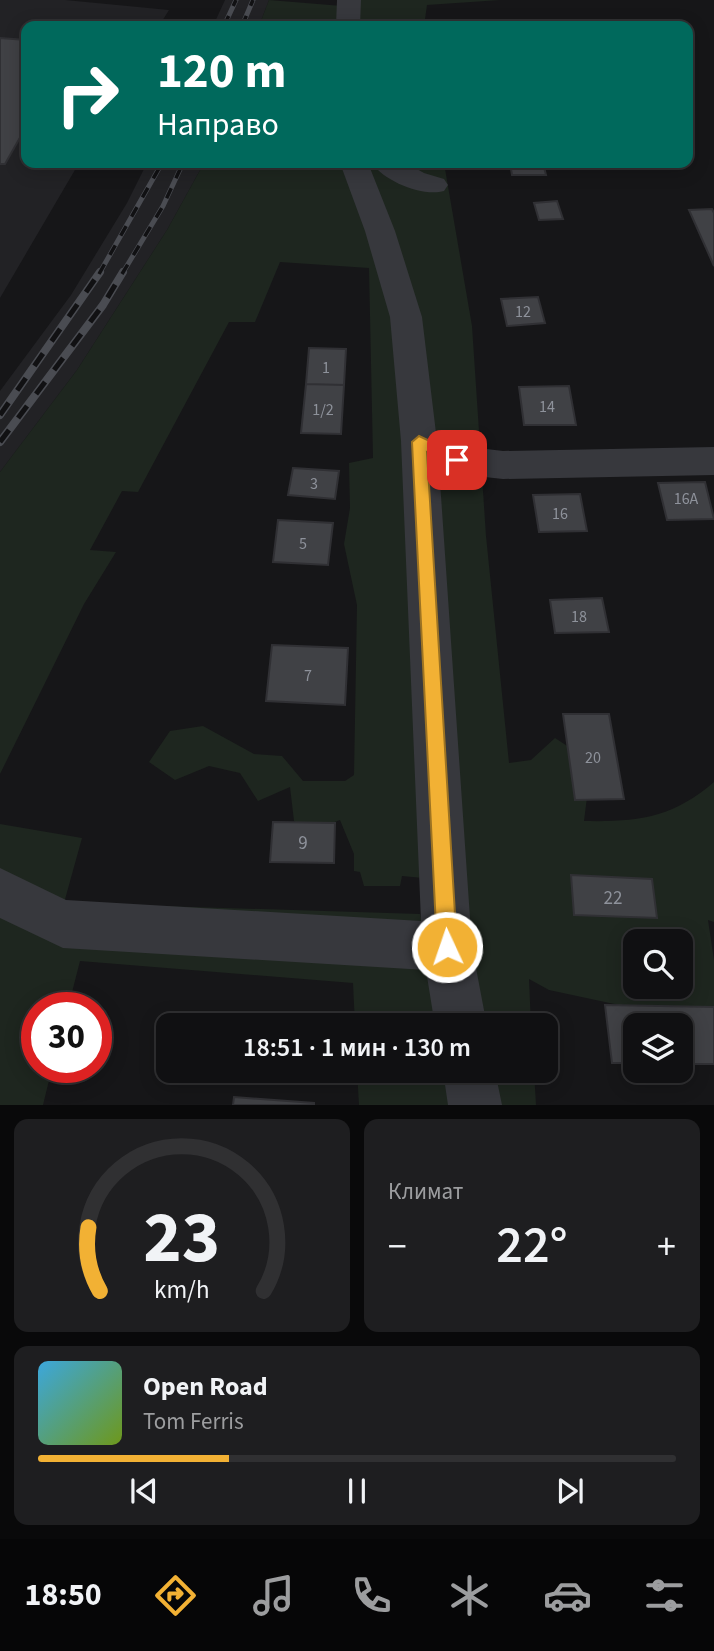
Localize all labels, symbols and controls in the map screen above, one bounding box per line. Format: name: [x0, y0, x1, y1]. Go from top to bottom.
text: 120 m: [157, 37, 286, 107]
icon: right: [42, 49, 133, 140]
text: Направо: [157, 102, 279, 148]
house number: 12: [515, 301, 531, 323]
house number: 1: [322, 357, 330, 379]
house number: 14: [539, 396, 555, 418]
house number: 1/2: [312, 399, 334, 421]
pin: [427, 430, 487, 490]
icon: arrive: [438, 441, 476, 479]
house number: 3: [310, 473, 318, 495]
house number: 16А: [674, 488, 699, 510]
house number: 16: [552, 503, 568, 525]
house number: 5: [299, 533, 307, 555]
house number: 18: [571, 606, 587, 628]
house number: 7: [304, 665, 312, 687]
house number: 20: [585, 747, 601, 769]
house number: 9: [298, 830, 308, 857]
house number: 22: [604, 885, 622, 912]
position arrow: [410, 910, 484, 984]
map controls: [623, 929, 693, 1083]
button: search: [623, 929, 693, 999]
speed limit sign: 30: [21, 992, 112, 1083]
button: layers: [623, 1013, 693, 1083]
text: 18:51 · 1 мин · 130 m: [243, 1029, 471, 1066]
text: Климат: [388, 1175, 463, 1208]
text: 23: [144, 1187, 220, 1291]
text: 22°: [496, 1209, 568, 1283]
text: −: [388, 1220, 407, 1274]
text: +: [657, 1220, 676, 1274]
text: km/h: [154, 1272, 210, 1308]
text: Open Road: [143, 1368, 268, 1405]
text: Tom Ferris: [143, 1405, 244, 1438]
icon: previous: [125, 1472, 163, 1510]
icon: pause: [338, 1472, 376, 1510]
icon: next: [551, 1472, 589, 1510]
icon: directions: [151, 1571, 200, 1620]
icon: music: [249, 1571, 298, 1620]
icon: phone: [347, 1571, 396, 1620]
icon: climate: [445, 1571, 494, 1620]
icon: car: [543, 1571, 592, 1620]
icon: filters: [640, 1571, 689, 1620]
text: 18:50: [24, 1572, 102, 1618]

